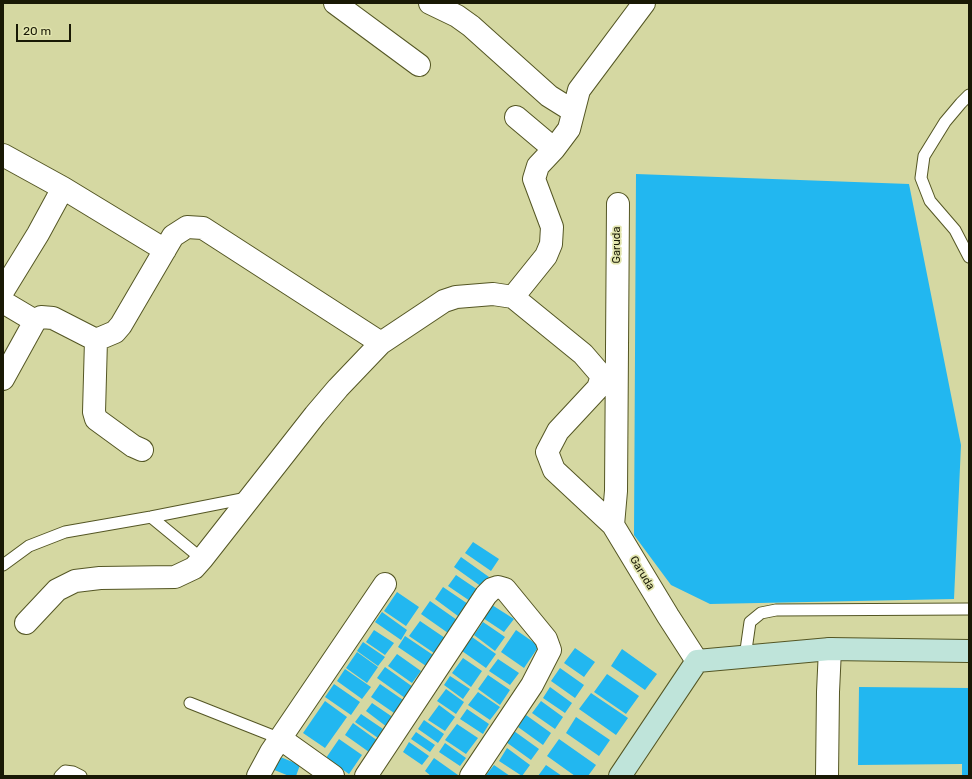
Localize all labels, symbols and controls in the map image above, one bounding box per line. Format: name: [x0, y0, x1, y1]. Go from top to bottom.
scale bar: [18, 16, 73, 42]
text: 20 m: [23, 24, 51, 38]
street label: Garuda: [610, 227, 624, 263]
street label: Garuda: [627, 554, 657, 592]

